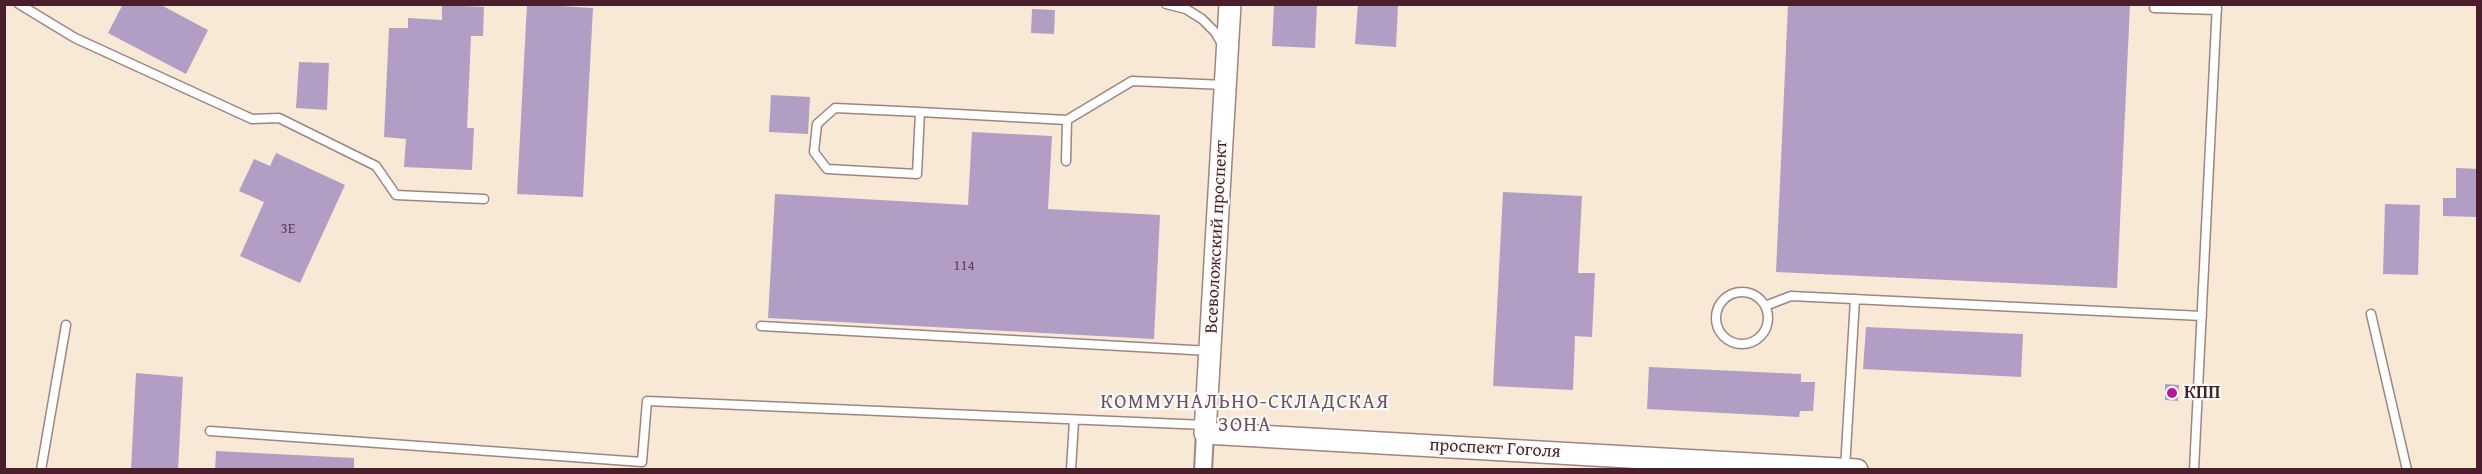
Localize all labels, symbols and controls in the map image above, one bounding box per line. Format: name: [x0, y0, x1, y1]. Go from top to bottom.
street label: Всеволожский проспект: [1201, 140, 1233, 334]
house number: 3Е: [281, 220, 295, 238]
house number: 114: [953, 257, 975, 275]
place label: КПП: [2184, 382, 2220, 404]
marker: КПП: [2165, 386, 2179, 400]
district label: КОММУНАЛЬНО-СКЛАДСКАЯ ЗОНА: [1101, 391, 1389, 438]
street label: проспект Гоголя: [1429, 435, 1561, 463]

